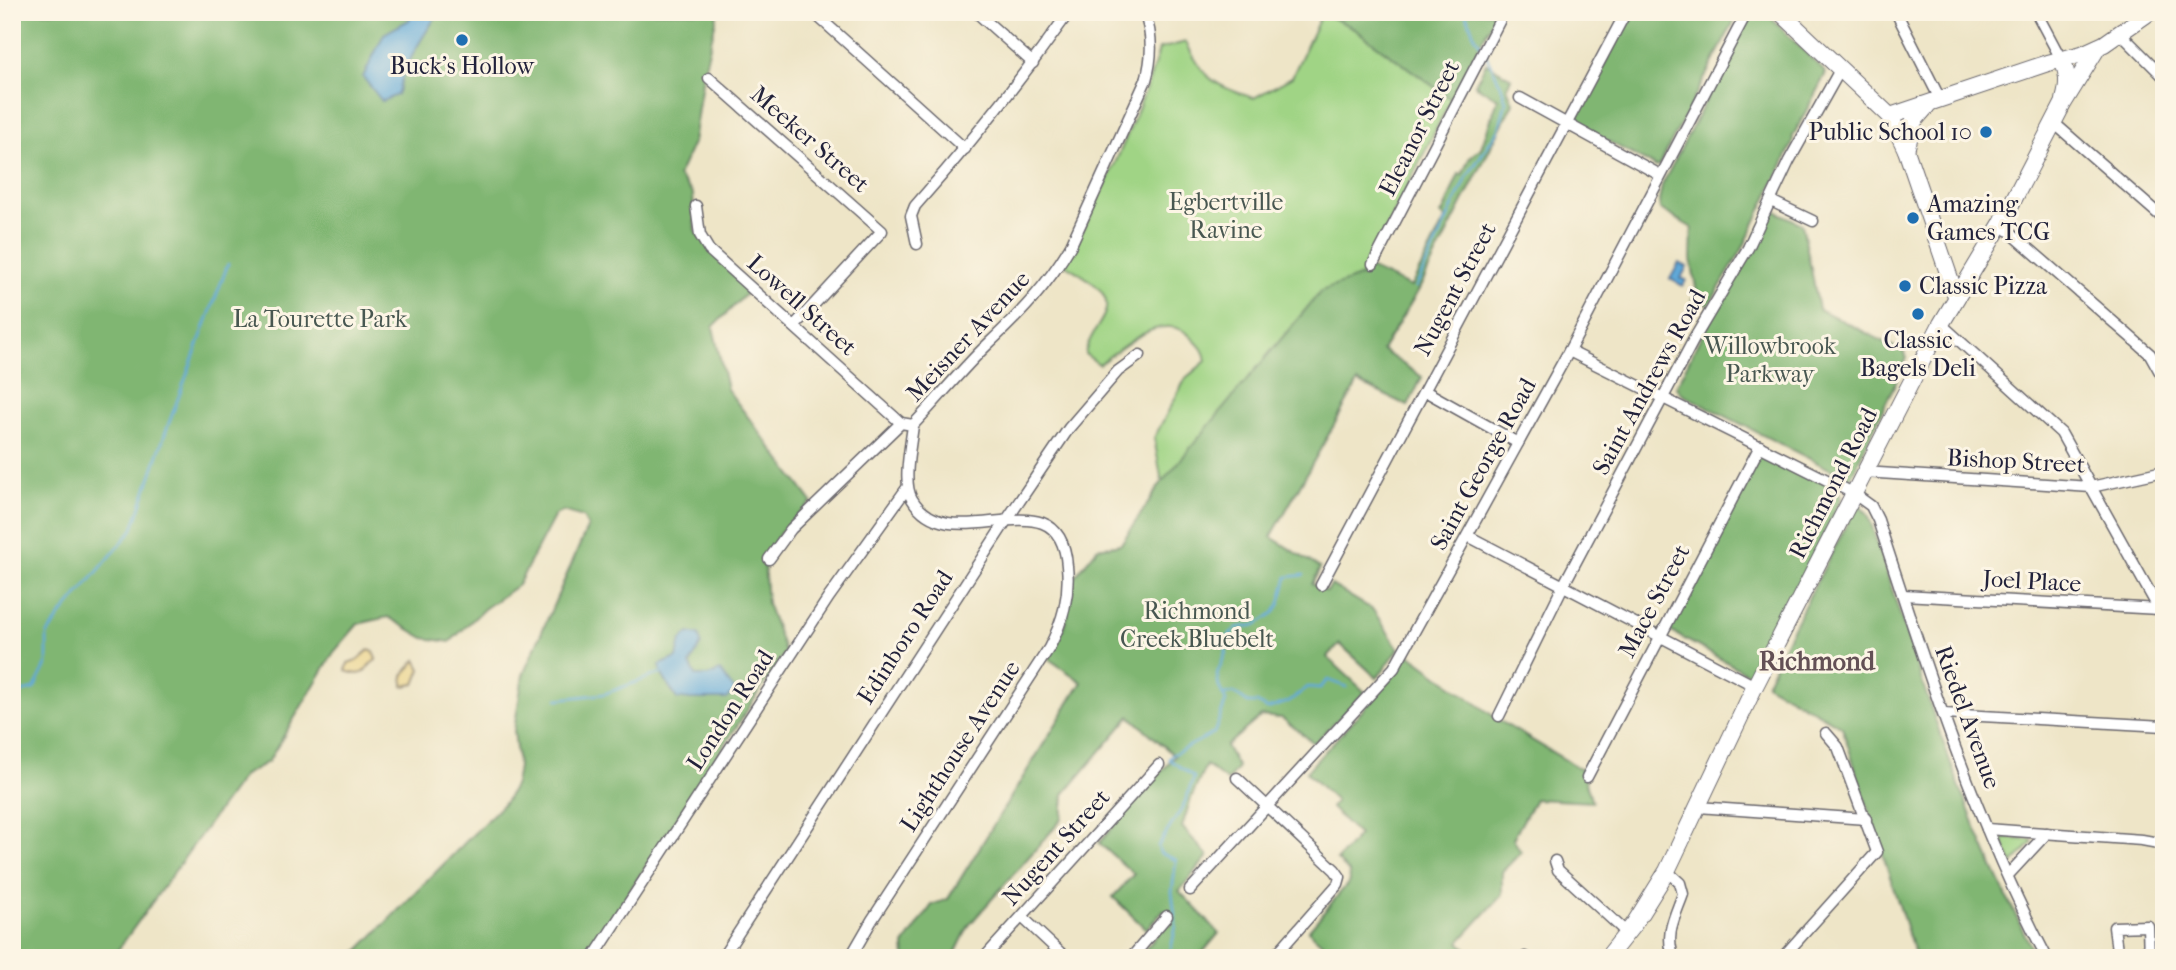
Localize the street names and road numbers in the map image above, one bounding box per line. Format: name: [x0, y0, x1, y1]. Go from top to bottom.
street label: Eleanor Street: [1373, 55, 1465, 201]
street label: Meeker Street: [745, 80, 875, 198]
street label: Nugent Street: [1408, 217, 1502, 360]
street label: Lowell Street: [742, 249, 863, 362]
street label: Meisner Avenue: [900, 265, 1036, 407]
street label: Saint Andrews Road: [1586, 284, 1712, 480]
street label: Saint George Road: [1424, 372, 1542, 555]
street label: Richmond Road: [1783, 402, 1883, 563]
street label: Bishop Street: [1946, 443, 2086, 479]
street label: Mace Street: [1613, 539, 1696, 662]
street label: Edinboro Road: [851, 564, 959, 709]
street label: Joel Place: [1980, 564, 2082, 598]
street label: Riedel Avenue: [1929, 642, 2007, 793]
street label: London Road: [681, 644, 780, 775]
street label: Lighthouse Avenue: [894, 655, 1026, 837]
street label: Nugent Street: [996, 783, 1116, 911]

